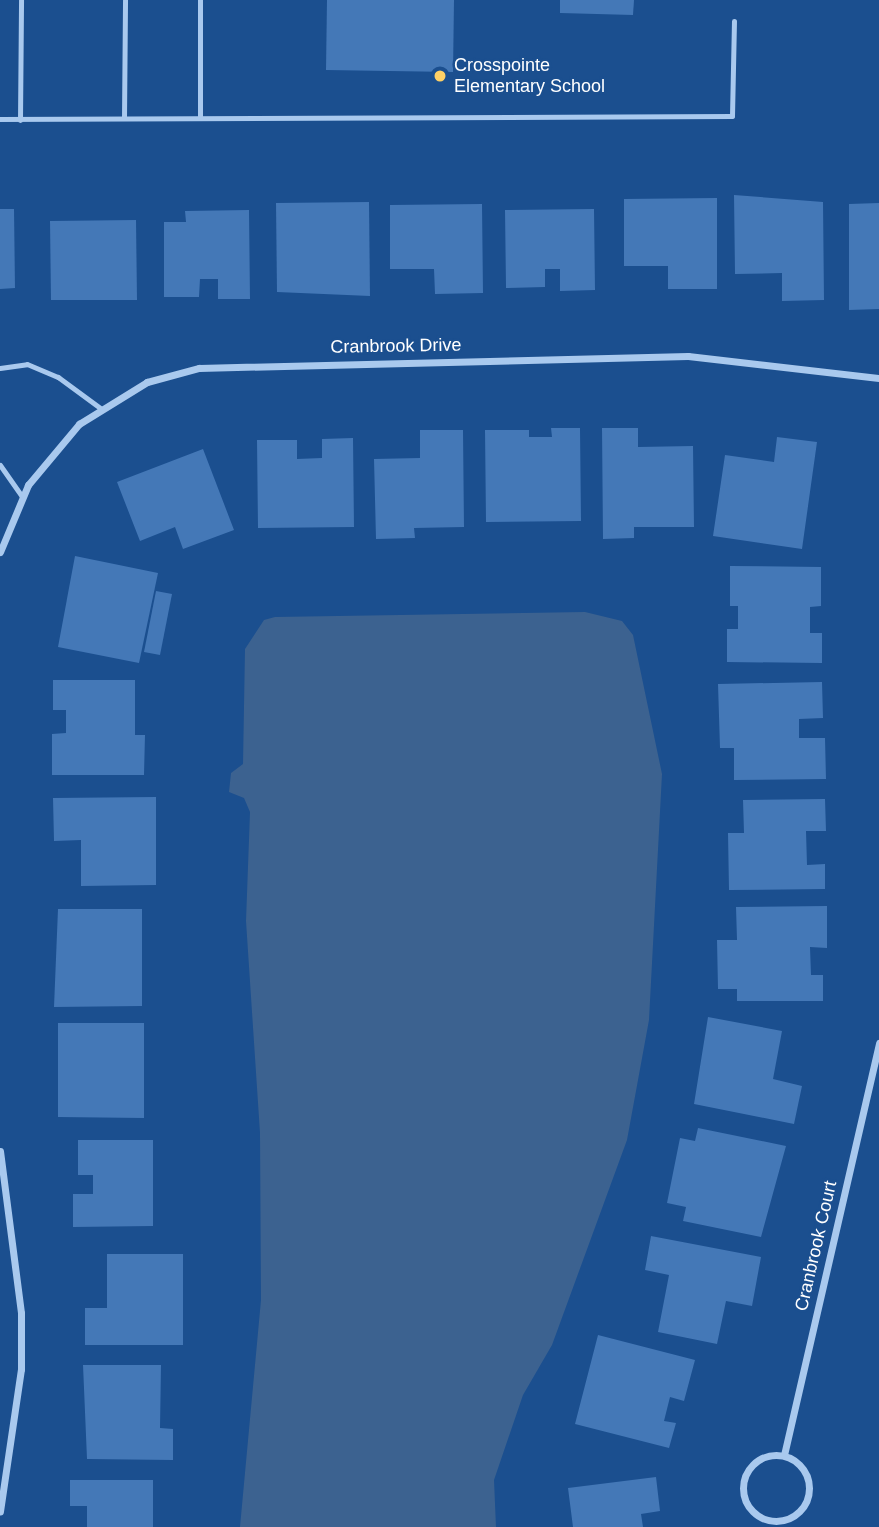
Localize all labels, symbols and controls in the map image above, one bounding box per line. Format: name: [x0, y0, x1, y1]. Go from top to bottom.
place label: Crosspointe Elementary School: [454, 55, 605, 98]
marker: Crosspointe Elementary School: [432, 68, 448, 84]
street label: Cranbrook Drive: [330, 334, 462, 358]
street label: Cranbrook Court: [791, 1179, 841, 1313]

